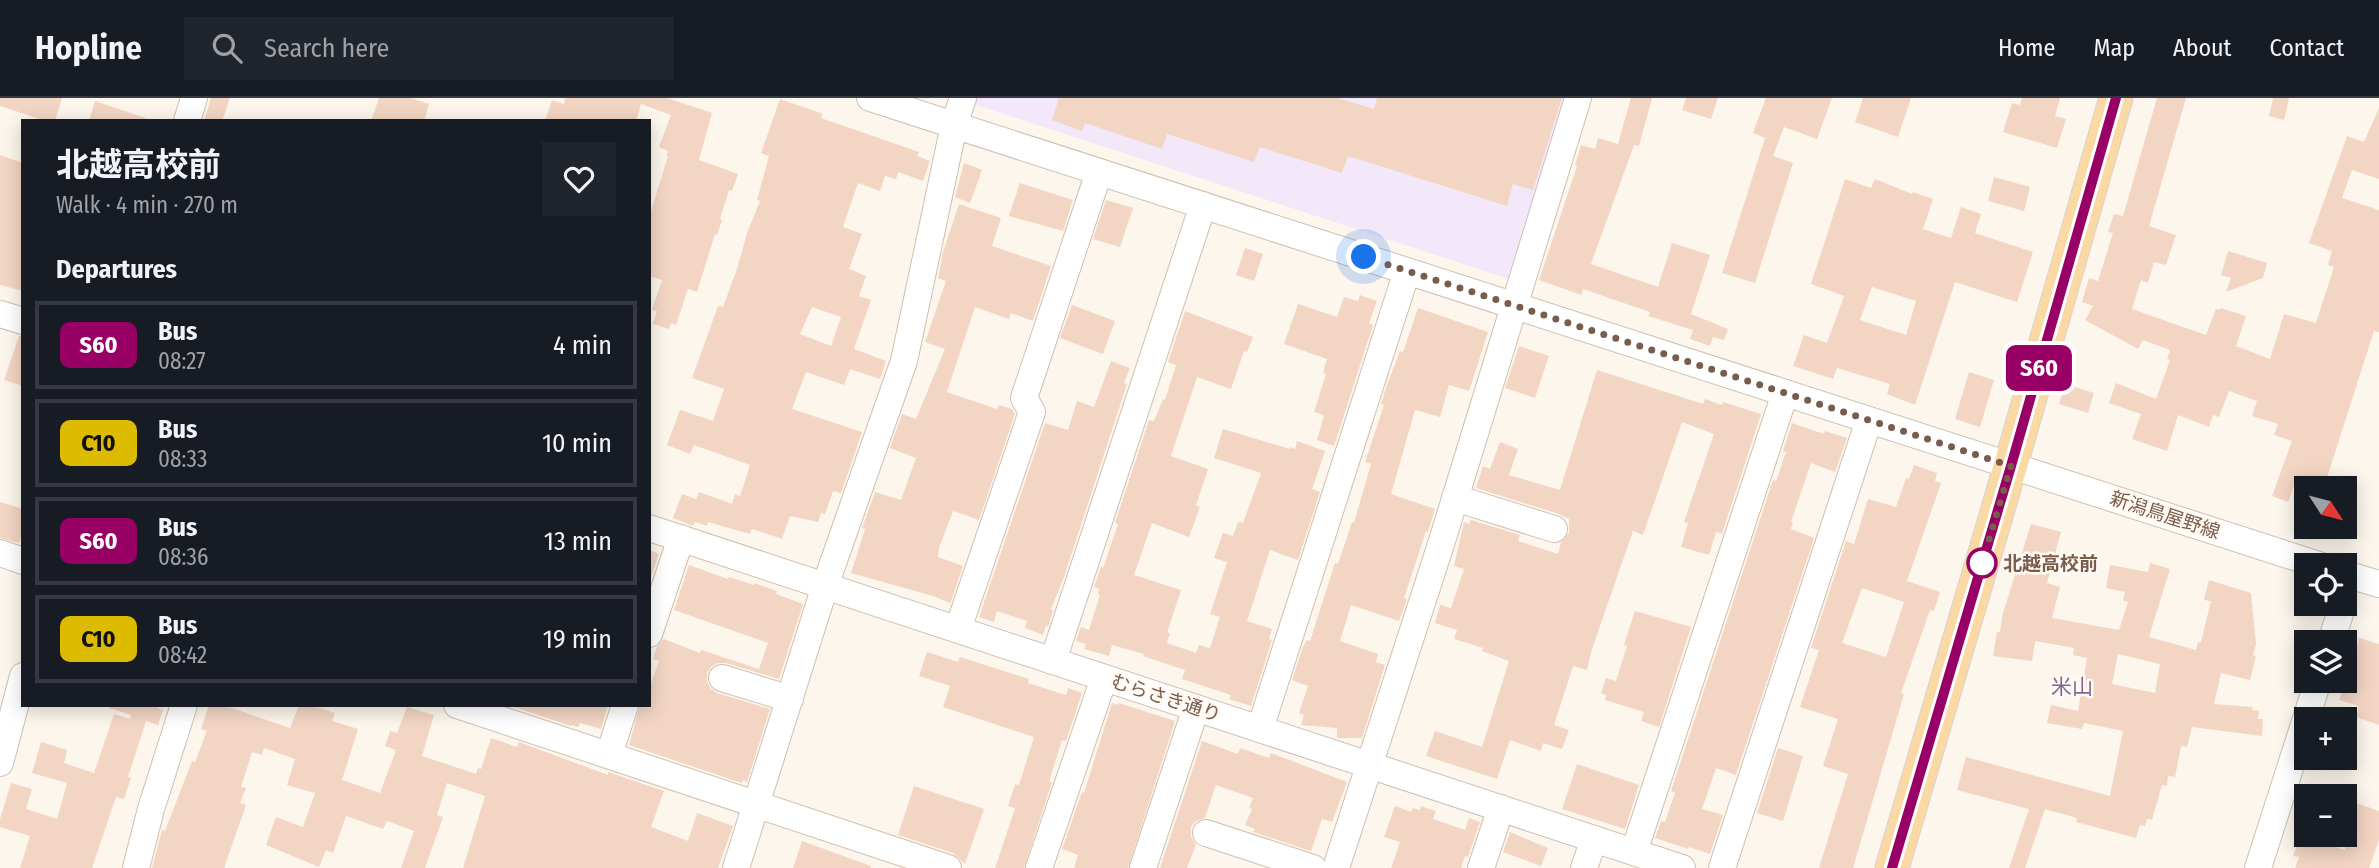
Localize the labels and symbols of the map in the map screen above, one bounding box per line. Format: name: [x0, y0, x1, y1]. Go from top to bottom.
your location: [1346, 239, 1381, 274]
line badge: S60: [1999, 345, 2079, 391]
north arrow: [2294, 476, 2357, 539]
street label: 新潟鳥屋野線: [2107, 486, 2223, 544]
marker: 北越高校前: [1967, 548, 1997, 578]
place label: 北越高校前: [2003, 552, 2098, 575]
street label: むらさき通り: [1108, 669, 1224, 727]
district label: 米山: [2051, 674, 2093, 700]

